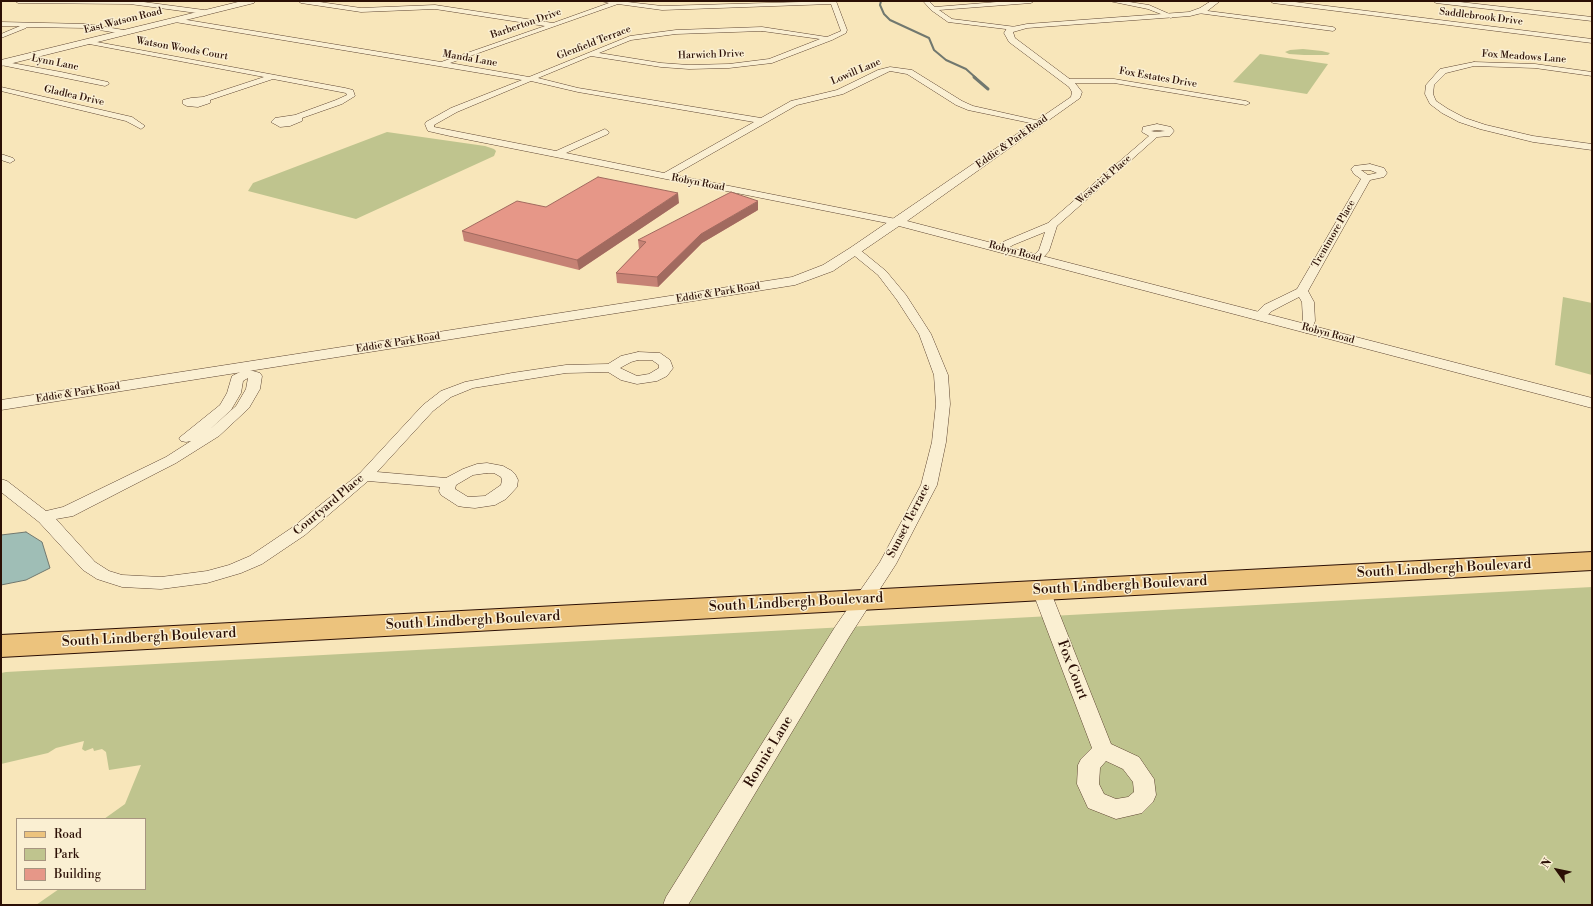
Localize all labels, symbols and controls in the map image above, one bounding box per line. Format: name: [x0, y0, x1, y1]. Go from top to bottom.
street label: East Watson Road: [83, 5, 163, 37]
street label: Barberton Drive: [489, 6, 563, 42]
street label: Saddlebrook Drive: [1439, 6, 1523, 28]
street label: Glenfield Terrace: [555, 23, 633, 63]
street label: Watson Woods Court: [135, 35, 229, 63]
street label: Manda Lane: [442, 48, 498, 70]
street label: Harwich Drive: [678, 48, 744, 62]
street label: Fox Meadows Lane: [1481, 48, 1567, 66]
street label: Lynn Lane: [30, 53, 80, 73]
street label: Lowill Lane: [829, 56, 883, 88]
street label: Fox Estates Drive: [1118, 65, 1198, 91]
street label: Gladlea Drive: [43, 83, 105, 109]
street label: Eddie & Park Road: [974, 113, 1050, 171]
street label: Westwick Place: [1074, 153, 1134, 207]
street label: Robyn Road: [670, 172, 726, 194]
street label: Trentmore Place: [1310, 198, 1358, 270]
street label: Robyn Road: [987, 239, 1043, 265]
street label: Eddie & Park Road: [675, 280, 761, 306]
street label: Robyn Road: [1300, 321, 1356, 347]
street label: Eddie & Park Road: [355, 330, 441, 356]
street label: Eddie & Park Road: [35, 380, 121, 406]
street label: Courtyard Place: [291, 471, 367, 539]
street label: Sunset Terrace: [884, 482, 934, 560]
street label: South Lindbergh Boulevard: [1356, 556, 1532, 582]
street label: South Lindbergh Boulevard: [1032, 573, 1208, 599]
street label: South Lindbergh Boulevard: [708, 590, 884, 616]
street label: South Lindbergh Boulevard: [385, 608, 561, 634]
street label: South Lindbergh Boulevard: [61, 625, 237, 651]
street label: Fox Court: [1053, 638, 1091, 702]
street label: Ronnie Lane: [741, 713, 797, 791]
legend: [16, 818, 146, 890]
text: Road: [54, 827, 82, 842]
text: Park: [54, 847, 79, 862]
north arrow: [1537, 850, 1577, 890]
text: N: [1539, 856, 1555, 871]
text: Building: [54, 867, 101, 882]

